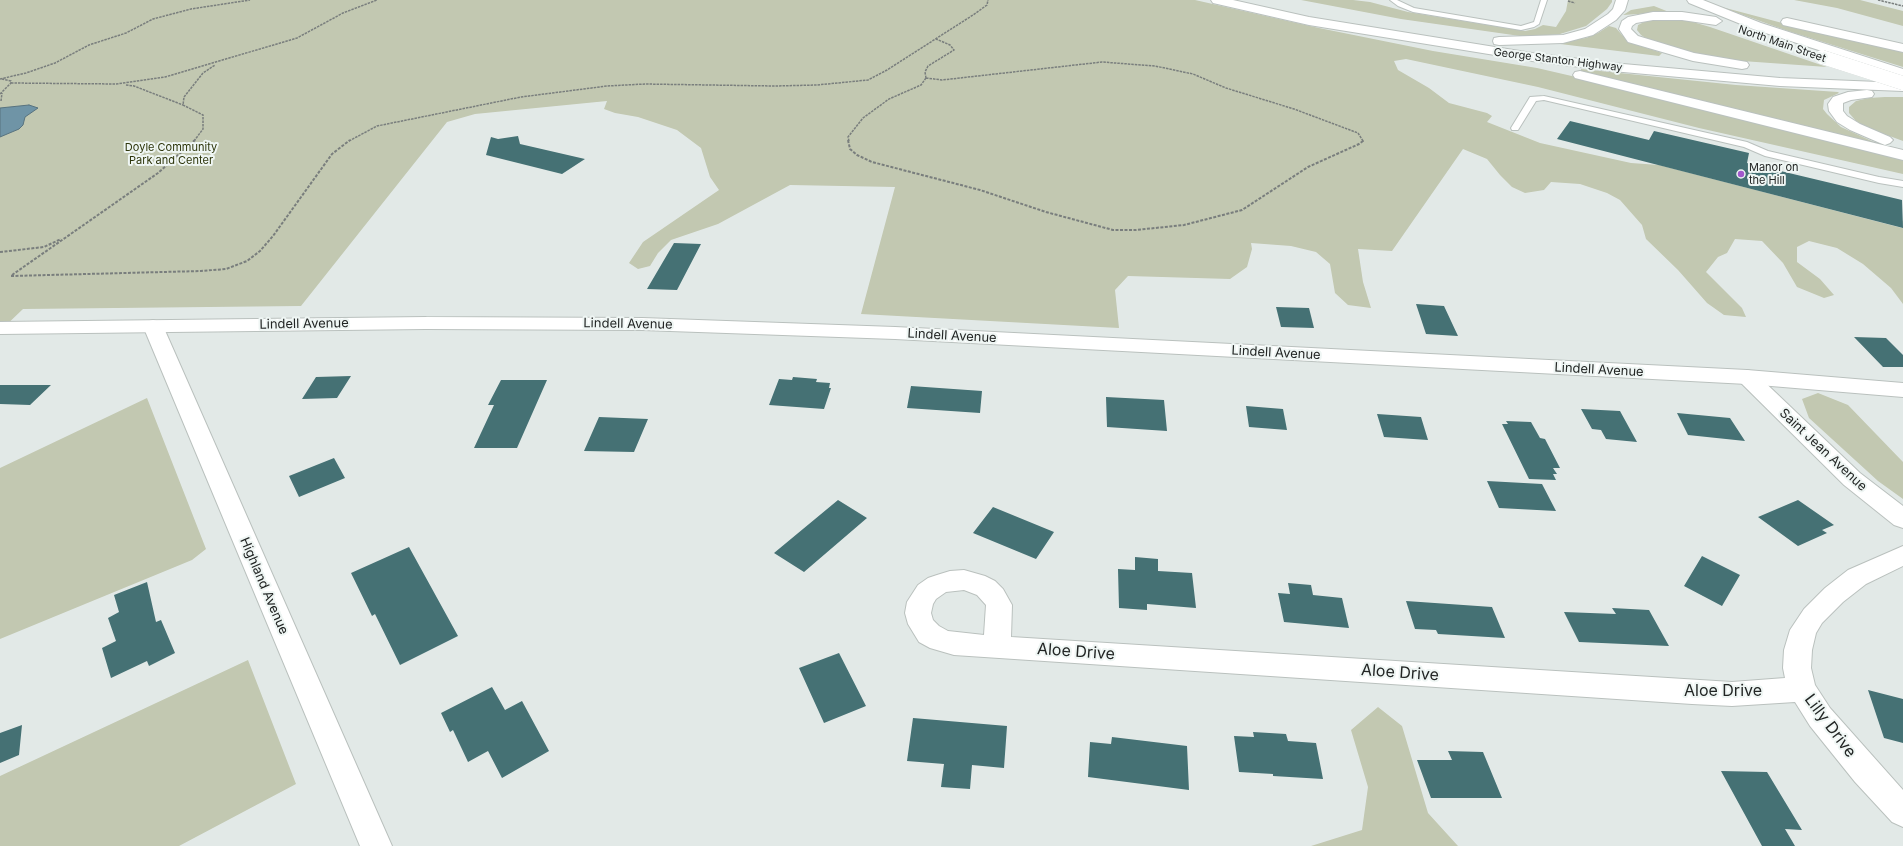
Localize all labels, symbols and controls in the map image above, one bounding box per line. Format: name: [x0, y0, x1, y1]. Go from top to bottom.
street label: North Main Street: [1736, 23, 1828, 65]
street label: George Stanton Highway: [1493, 46, 1623, 74]
park label: Doyle Community Park and Center: [125, 141, 217, 167]
place label: Manor on the Hill: [1749, 161, 1799, 187]
marker: Manor on the Hill: [1736, 169, 1746, 179]
street label: Lindell Avenue: [259, 315, 349, 333]
street label: Lindell Avenue: [583, 315, 673, 333]
street label: Lindell Avenue: [907, 326, 997, 346]
street label: Lindell Avenue: [1231, 343, 1321, 363]
street label: Lindell Avenue: [1554, 360, 1644, 380]
street label: Saint Jean Avenue: [1776, 405, 1870, 495]
street label: Highland Avenue: [237, 535, 291, 637]
street label: Aloe Drive: [1036, 640, 1116, 664]
street label: Aloe Drive: [1360, 661, 1440, 685]
street label: Aloe Drive: [1684, 681, 1762, 701]
street label: Lilly Drive: [1800, 691, 1860, 761]

